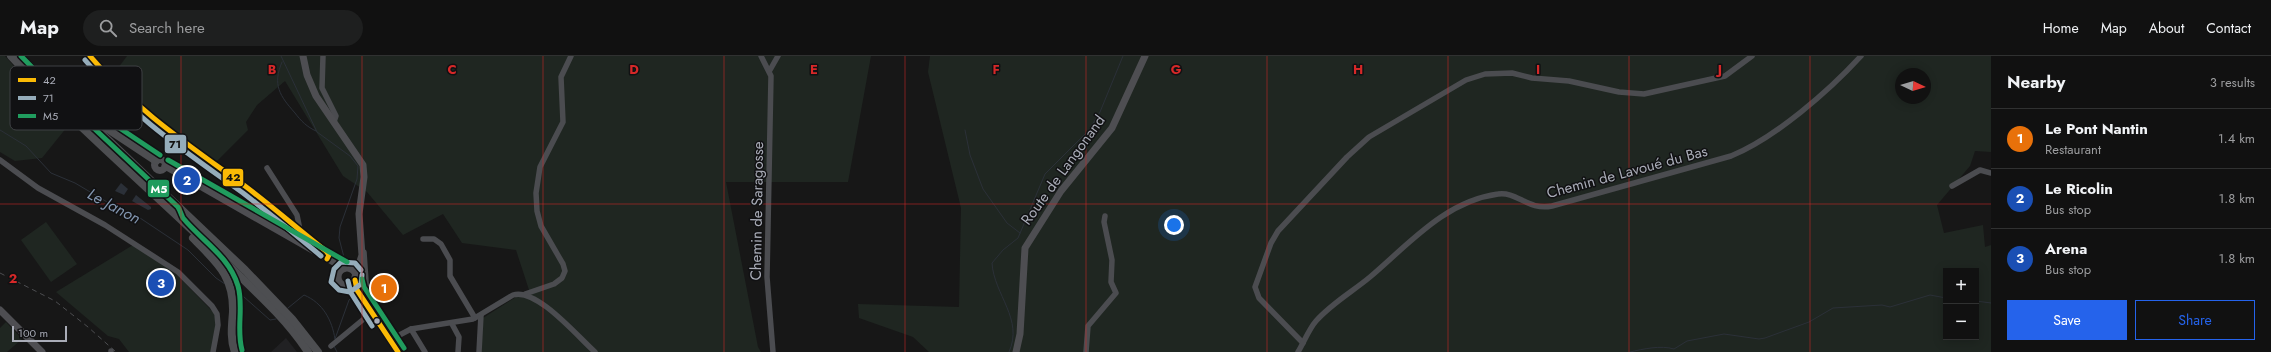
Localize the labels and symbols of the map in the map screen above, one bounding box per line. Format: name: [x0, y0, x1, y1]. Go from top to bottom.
text: B: [268, 60, 277, 79]
text: C: [447, 60, 457, 79]
text: D: [629, 60, 639, 79]
text: E: [810, 60, 818, 79]
text: F: [992, 60, 1000, 79]
text: G: [1171, 60, 1182, 79]
text: H: [1353, 60, 1363, 79]
text: I: [1536, 60, 1540, 79]
text: J: [1715, 60, 1722, 79]
legend: [10, 66, 142, 130]
north arrow: [1895, 68, 1931, 104]
text: 42: [43, 72, 56, 88]
text: 71: [43, 90, 54, 106]
text: M5: [43, 108, 58, 124]
street label: Route de Langonand: [1016, 110, 1110, 230]
line badge: 71: [164, 134, 187, 154]
text: 71: [169, 136, 181, 152]
street label: Chemin de Lavoué du Bas: [1544, 140, 1710, 204]
street label: Chemin de Saragosse: [745, 141, 769, 281]
pin: 2: [174, 165, 200, 195]
line badge: 42: [222, 168, 244, 187]
text: 42: [226, 169, 240, 185]
line badge: M5: [147, 179, 170, 198]
text: M5: [151, 181, 167, 197]
water label: Le Janon: [83, 182, 145, 230]
your location: [1164, 215, 1184, 235]
pin: 3: [148, 268, 174, 298]
text: 2: [9, 269, 17, 288]
pin: 1: [371, 273, 397, 303]
unlabelled marker: [372, 316, 382, 326]
scale bar: [12, 324, 67, 343]

